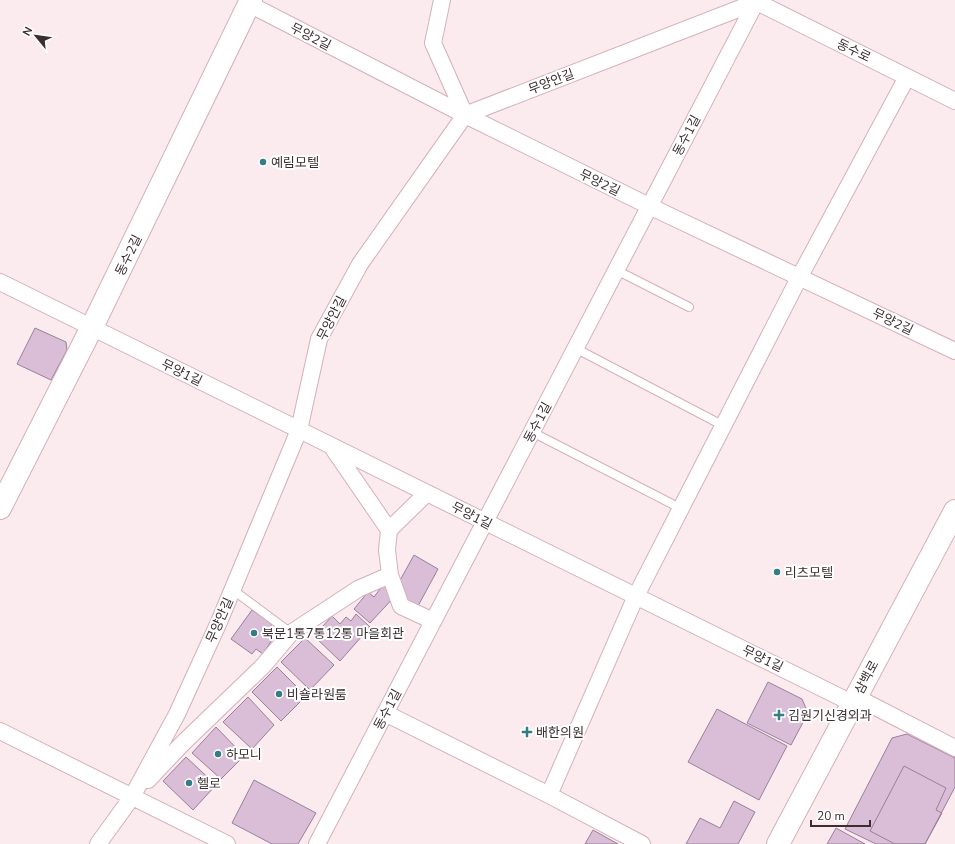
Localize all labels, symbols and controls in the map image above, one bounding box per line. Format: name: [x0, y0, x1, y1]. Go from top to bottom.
north arrow: [16, 16, 56, 56]
street label: 무양2길: [287, 19, 334, 55]
text: N: [19, 24, 36, 39]
street label: 동수로: [833, 35, 874, 67]
street label: 무양안길: [526, 65, 577, 99]
street label: 동수1길: [669, 112, 705, 159]
place label: 예림모텔: [271, 154, 319, 172]
marker: 예림모텔: [258, 157, 268, 167]
street label: 무양2길: [576, 165, 623, 201]
street label: 동수2길: [111, 232, 147, 279]
street label: 무양안길: [313, 293, 351, 344]
street label: 무양2길: [869, 304, 916, 340]
street label: 무양1길: [158, 355, 205, 391]
street label: 동수1길: [520, 399, 556, 446]
street label: 무양1길: [448, 498, 495, 534]
place label: 리츠모텔: [785, 564, 833, 582]
marker: 리츠모텔: [772, 567, 782, 577]
street label: 무양안길: [202, 595, 238, 646]
place label: 북문1통7통12통 마을회관: [262, 625, 404, 643]
marker: 북문1통7통12통 마을회관: [249, 628, 259, 638]
street label: 무양1길: [739, 641, 786, 677]
street label: 삼백로: [851, 657, 883, 698]
place label: 비숄라원룸: [287, 686, 347, 704]
street label: 동수1길: [370, 686, 406, 733]
marker: 비숄라원룸: [274, 689, 284, 699]
place label: 김원기신경외과: [788, 707, 872, 725]
marker: 김원기신경외과: [773, 709, 785, 721]
place label: 배한의원: [536, 724, 584, 742]
marker: 배한의원: [521, 726, 533, 738]
place label: 하모니: [226, 746, 262, 764]
marker: 하모니: [213, 749, 223, 759]
place label: 헬로: [197, 775, 221, 793]
marker: 헬로: [184, 778, 194, 788]
scale bar: [811, 802, 870, 828]
text: 20 m: [817, 808, 845, 824]

